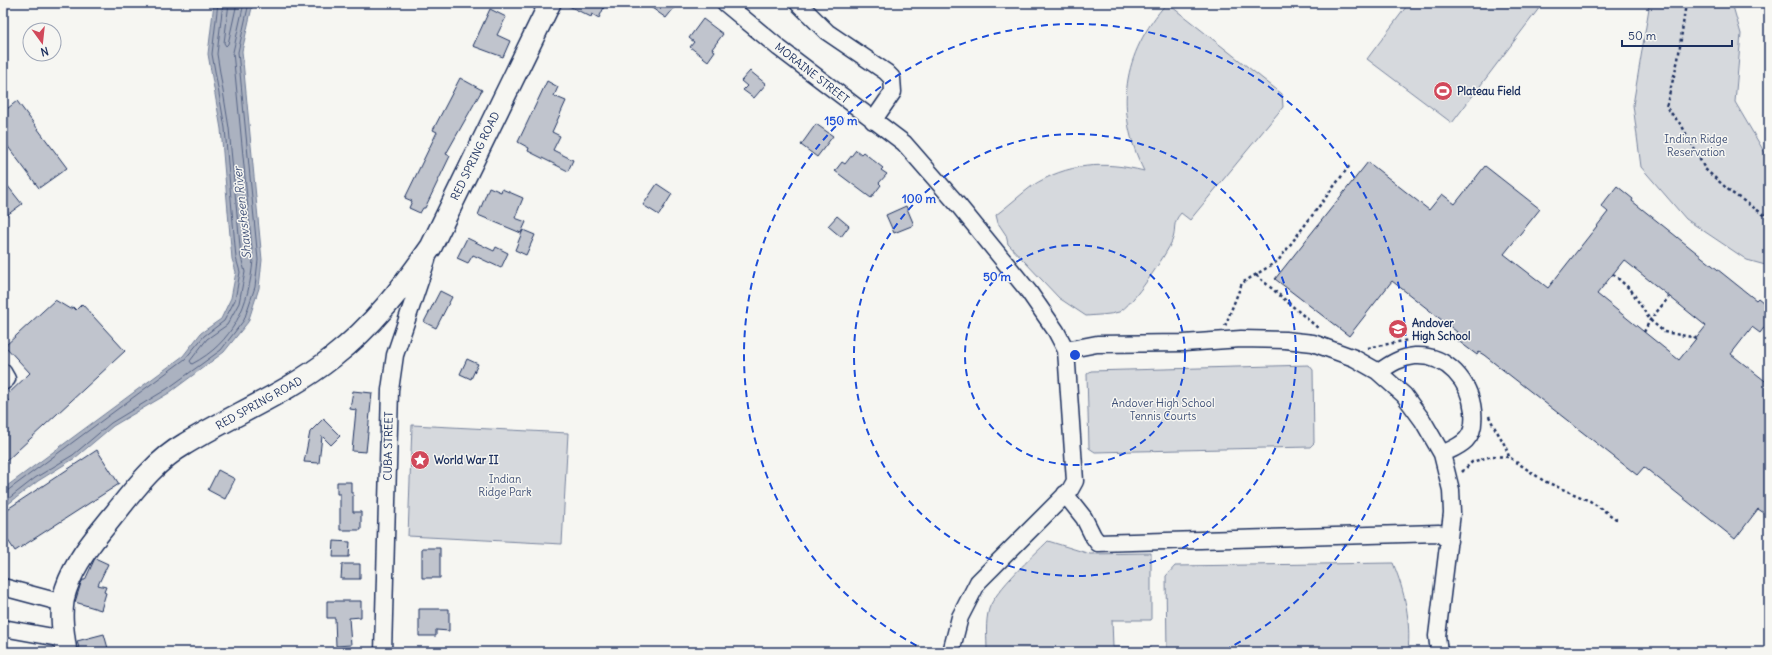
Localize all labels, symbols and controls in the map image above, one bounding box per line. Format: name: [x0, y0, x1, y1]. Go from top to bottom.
north arrow: [22, 22, 62, 62]
scale bar: [1622, 22, 1732, 48]
text: 50 m: [1628, 28, 1657, 43]
street label: MORAINE STREET: [772, 40, 852, 107]
text: N: [39, 44, 50, 59]
sports icon: Plateau Field: [1432, 80, 1454, 102]
place label: Plateau Field: [1457, 84, 1521, 98]
street label: RED SPRING ROAD: [447, 109, 503, 203]
text: 150 m: [825, 113, 858, 128]
park label: Indian Ridge Reservation: [1664, 132, 1728, 159]
water label: Shawsheen River: [229, 164, 254, 260]
text: 100 m: [902, 191, 936, 206]
text: 50 m: [983, 269, 1012, 284]
place label: Andover High School: [1412, 316, 1470, 344]
school or university icon: Andover High School: [1387, 318, 1409, 340]
centre of rings: [1068, 348, 1082, 362]
street label: RED SPRING ROAD: [213, 373, 305, 433]
park label: Andover High School Tennis Courts: [1112, 396, 1214, 423]
street label: CUBA STREET: [380, 411, 396, 481]
place icon: World War II: [409, 449, 431, 471]
place label: World War II: [434, 453, 499, 467]
park label: Indian Ridge Park: [478, 472, 532, 499]

